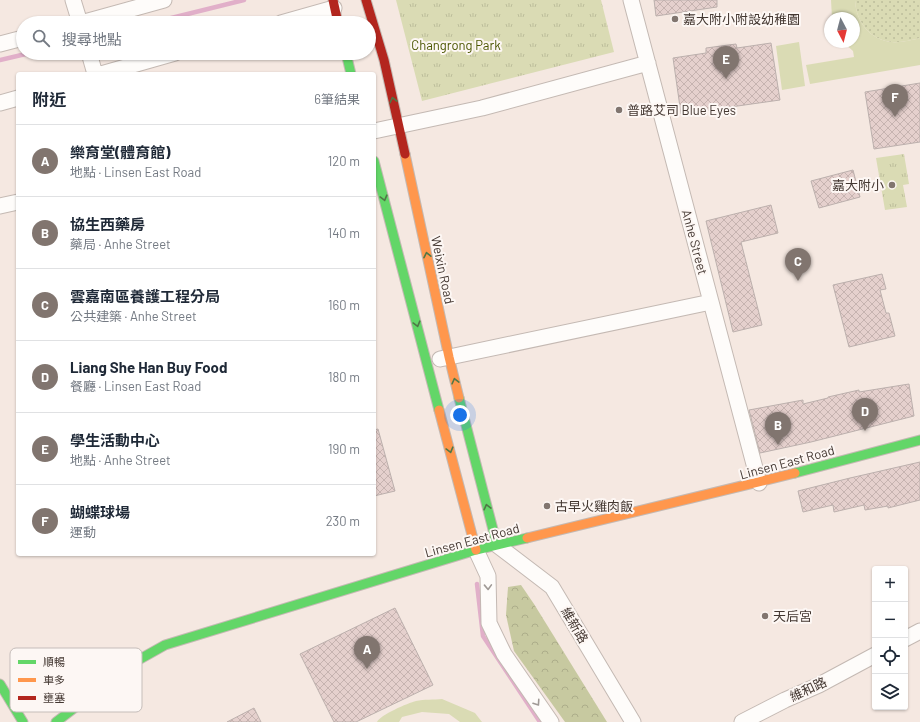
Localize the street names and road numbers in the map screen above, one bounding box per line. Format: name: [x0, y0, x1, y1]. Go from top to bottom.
street label: Anhe Street: [679, 208, 711, 276]
street label: Weixin Road: [428, 235, 458, 305]
street label: Linsen East Road: [738, 442, 836, 482]
street label: Linsen East Road: [423, 520, 521, 560]
street label: 維新路: [558, 604, 592, 646]
street label: 維和路: [787, 674, 829, 704]

